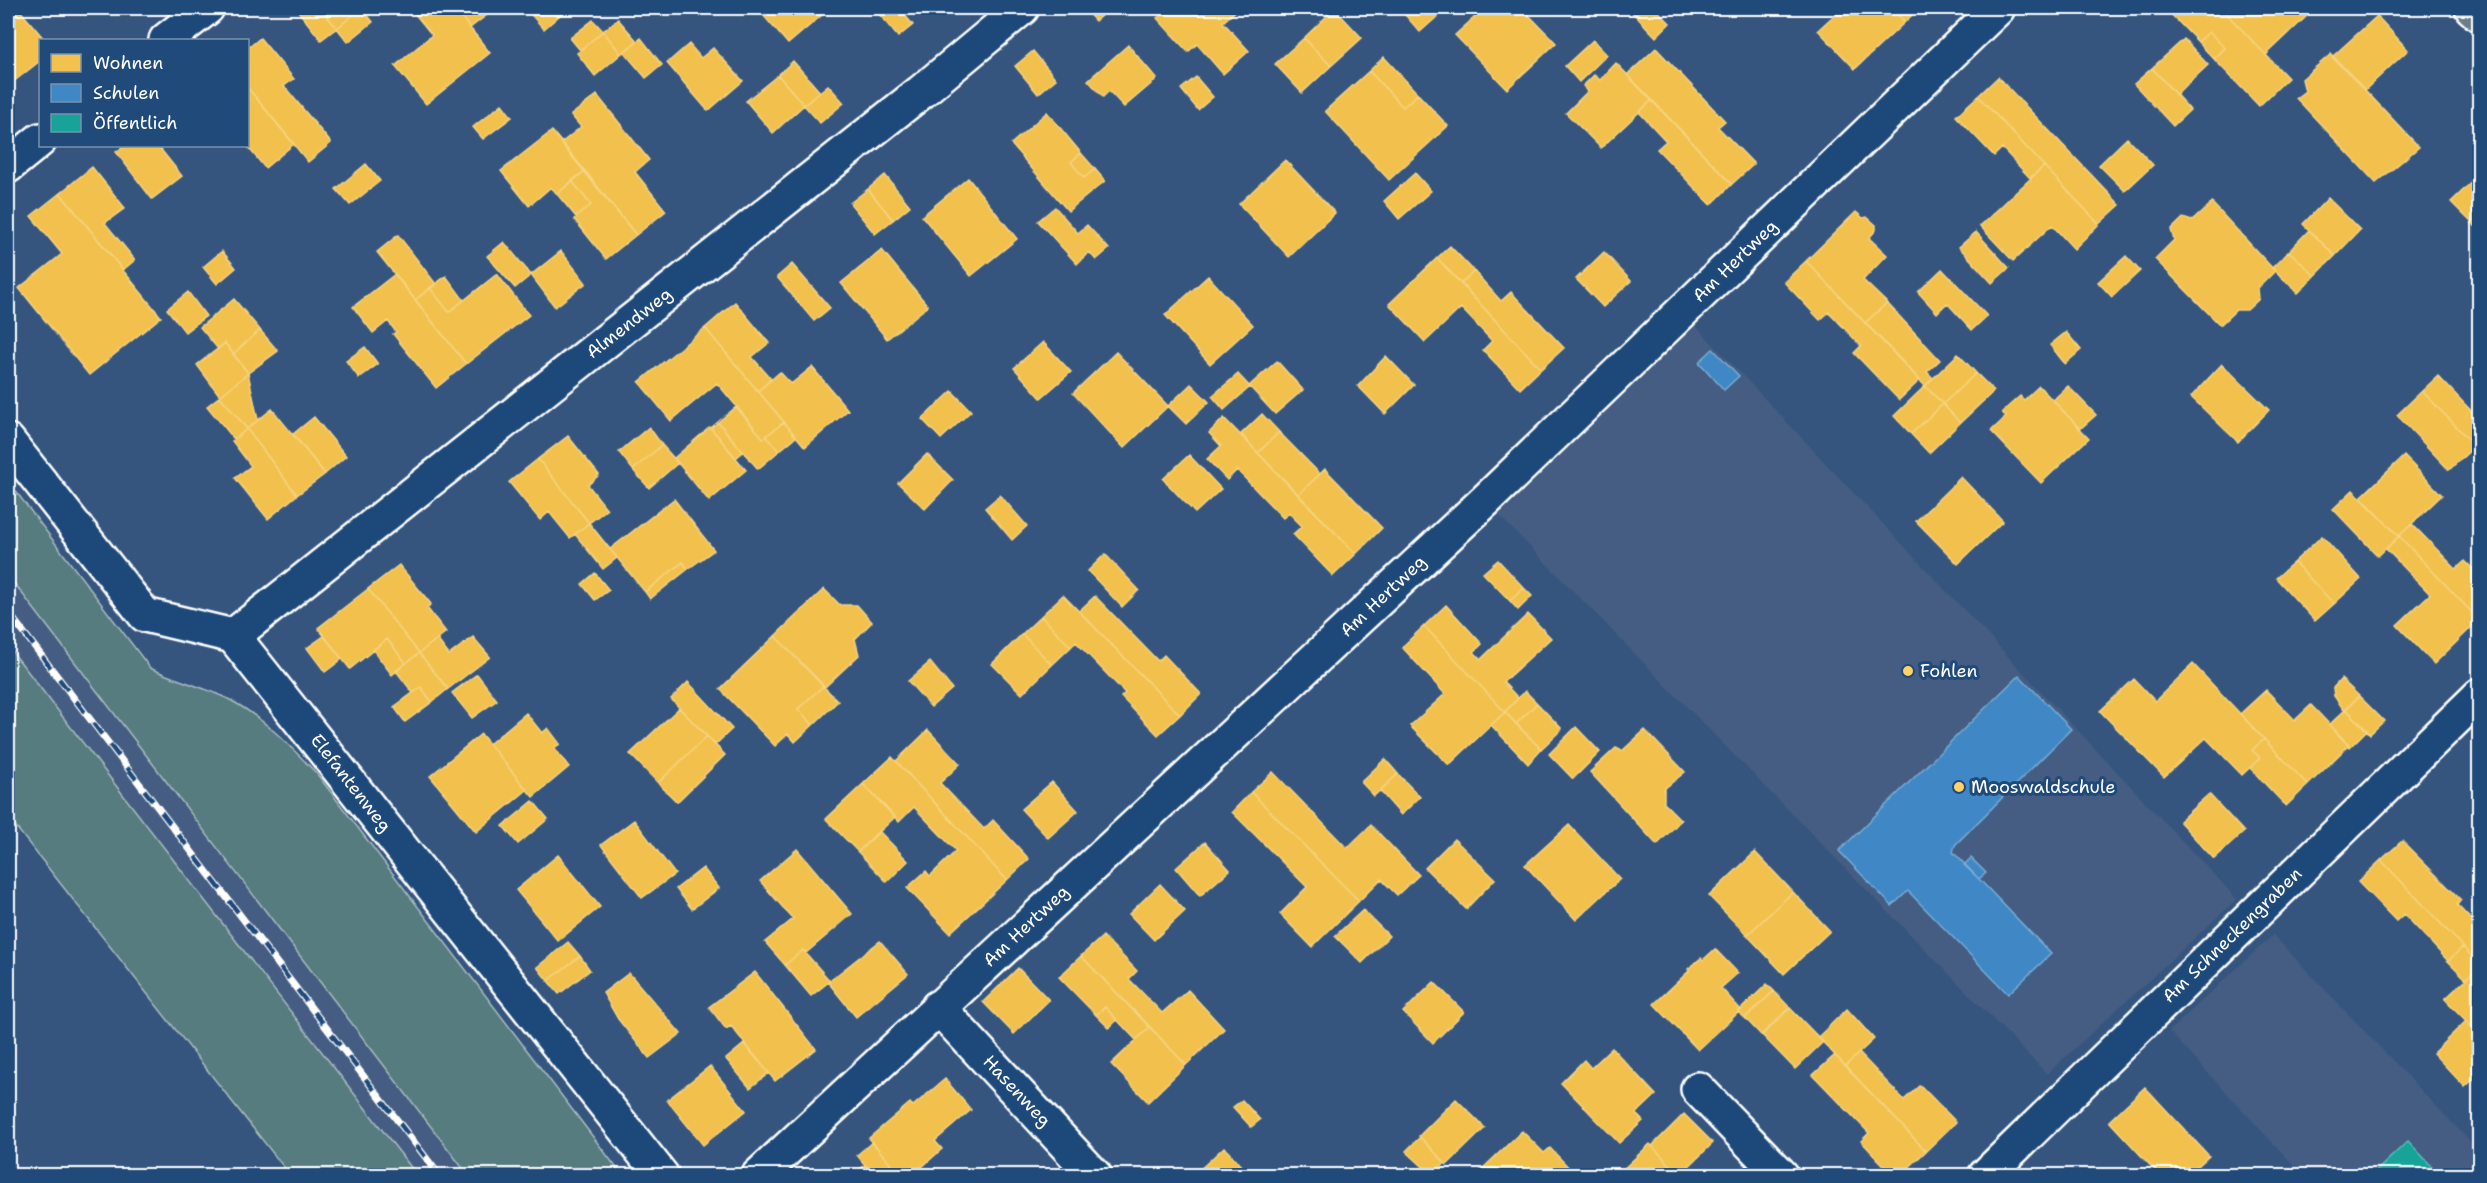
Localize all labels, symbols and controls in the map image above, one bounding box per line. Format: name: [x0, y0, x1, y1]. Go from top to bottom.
legend: [39, 39, 249, 147]
text: Wohnen: [93, 51, 163, 75]
text: Schulen: [93, 81, 159, 105]
text: Öffentlich: [93, 111, 177, 135]
street label: Am Hertweg: [1687, 214, 1783, 308]
street label: Almendweg: [581, 282, 677, 364]
street label: Am Hertweg: [1335, 550, 1431, 642]
place label: Fohlen: [1920, 659, 1978, 683]
marker: Fohlen: [1901, 664, 1915, 678]
street label: Elefantenweg: [305, 729, 397, 837]
place label: Mooswaldschule: [1971, 775, 2116, 799]
marker: Mooswaldschule: [1952, 780, 1966, 794]
street label: Am Schneckengraben: [2157, 862, 2307, 1008]
street label: Am Hertweg: [978, 880, 1074, 972]
street label: Hasenweg: [978, 1050, 1056, 1132]

